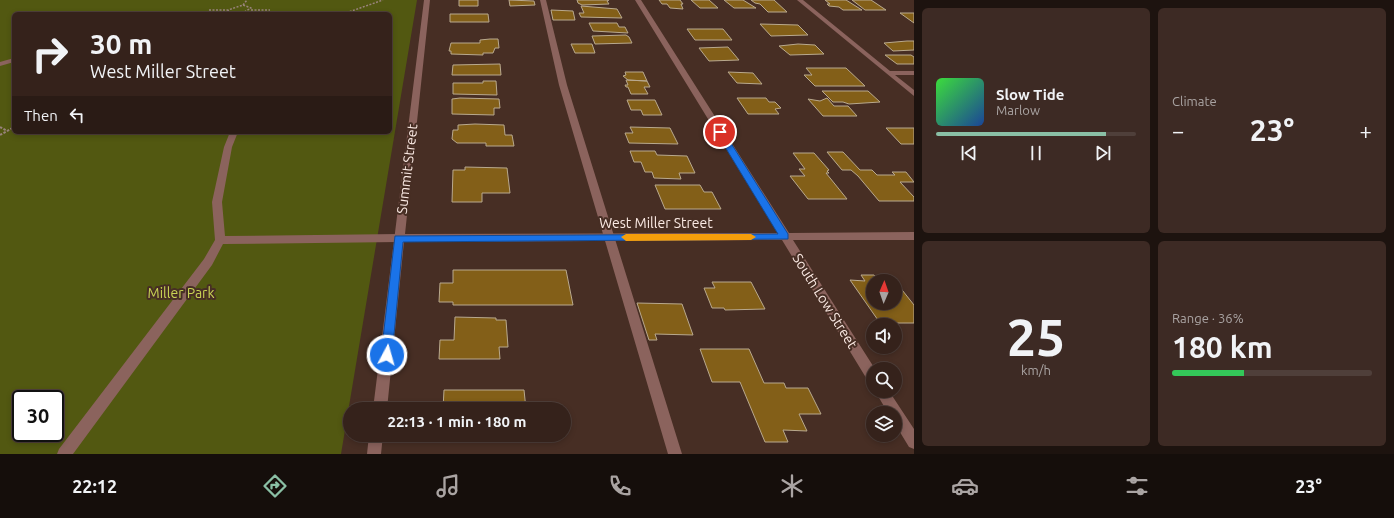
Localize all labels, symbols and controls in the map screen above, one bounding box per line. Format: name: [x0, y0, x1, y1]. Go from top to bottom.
icon: right: [24, 28, 76, 80]
text: 30 m: [90, 28, 152, 59]
text: West Miller Street: [90, 61, 236, 81]
text: Slow Tide: [996, 86, 1064, 103]
text: Climate: [1172, 94, 1217, 108]
text: Marlow: [996, 103, 1040, 117]
icon: left: [66, 104, 88, 126]
text: Then: [24, 107, 58, 124]
text: 23°: [1250, 113, 1294, 147]
pin: [703, 115, 737, 149]
text: −: [1172, 118, 1184, 143]
text: +: [1360, 118, 1372, 143]
icon: arrive: [709, 121, 731, 143]
street label: Summit Street: [394, 123, 421, 215]
icon: previous: [958, 142, 980, 164]
icon: pause: [1025, 142, 1047, 164]
icon: next: [1092, 142, 1114, 164]
street label: West Miller Street: [599, 215, 713, 231]
street label: South Low Street: [789, 251, 861, 352]
north arrow: [866, 274, 902, 310]
map controls: [866, 274, 902, 442]
park label: Miller Park: [148, 285, 214, 301]
text: 25: [1007, 308, 1065, 366]
text: Range · 36%: [1172, 311, 1244, 325]
button: sound: [866, 318, 902, 354]
text: 180 km: [1172, 330, 1273, 364]
position arrow: [366, 334, 408, 376]
button: search: [866, 362, 902, 398]
text: km/h: [1021, 363, 1051, 377]
speed limit sign: 30: [12, 390, 64, 442]
button: layers: [866, 406, 902, 442]
text: 22:13 · 1 min · 180 m: [388, 413, 526, 430]
icon: directions: [261, 472, 289, 500]
icon: music: [434, 472, 462, 500]
icon: phone: [606, 472, 634, 500]
icon: climate: [778, 472, 806, 500]
icon: car: [951, 472, 979, 500]
icon: filters: [1123, 472, 1151, 500]
text: 22:12: [72, 476, 117, 496]
text: 23°: [1295, 476, 1322, 496]

